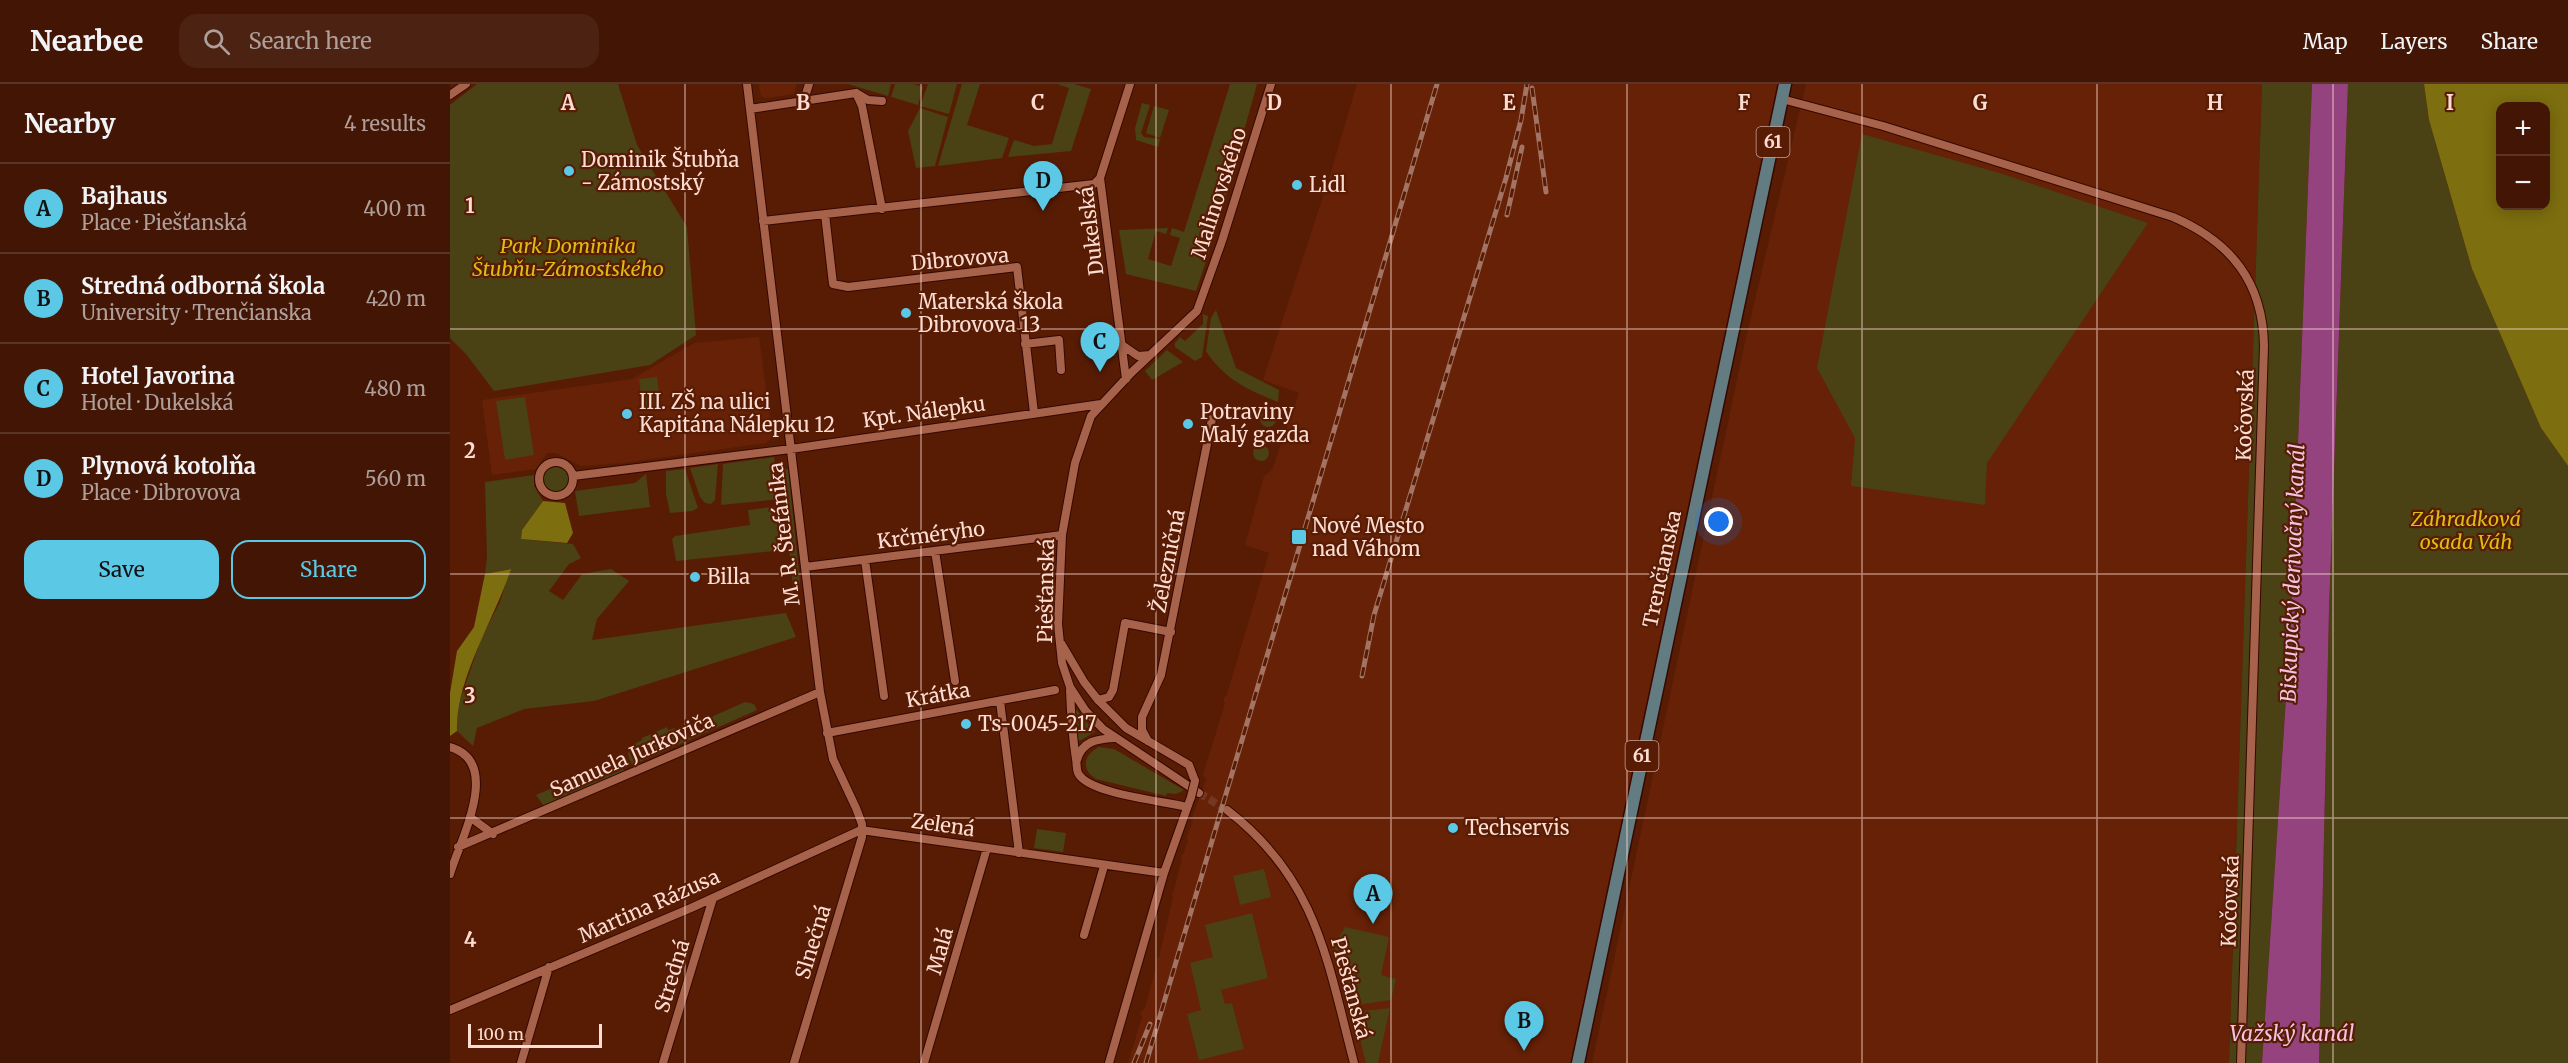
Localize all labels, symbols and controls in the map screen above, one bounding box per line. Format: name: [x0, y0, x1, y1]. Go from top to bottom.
search box: [179, 14, 599, 68]
text: Nearbee: [30, 23, 143, 59]
icon: search: [200, 25, 233, 58]
text: Search here: [248, 27, 372, 55]
text: Map: [2303, 28, 2348, 55]
text: Layers: [2381, 28, 2448, 55]
text: Share: [2481, 28, 2538, 55]
text: A: [560, 90, 576, 115]
text: B: [796, 90, 810, 115]
text: C: [1031, 90, 1045, 115]
text: D: [1266, 90, 1282, 115]
text: E: [1502, 90, 1516, 115]
text: F: [1738, 90, 1751, 115]
text: G: [1973, 90, 1988, 115]
text: H: [2207, 90, 2223, 115]
text: I: [2446, 90, 2454, 115]
map controls: [2496, 102, 2550, 210]
button: +: [2496, 102, 2550, 156]
text: Nearby: [24, 107, 116, 140]
text: 4 results: [344, 111, 426, 136]
street label: Malinovského: [1186, 124, 1252, 262]
road number: 61: [1756, 127, 1790, 157]
place label: Dominik Štubňa - Zámostský: [581, 146, 739, 195]
button: −: [2496, 156, 2550, 210]
pin: D: [1024, 162, 1062, 211]
marker: Dominik Štubňa - Zámostský: [562, 164, 576, 178]
place label: Lidl: [1309, 172, 1346, 197]
marker: Lidl: [1290, 178, 1304, 192]
text: Bajhaus: [81, 182, 168, 210]
street label: Dukelská: [1073, 185, 1108, 277]
text: 1: [465, 193, 475, 218]
text: A: [36, 196, 51, 221]
text: 400 m: [363, 196, 426, 221]
text: Place · Piešťanská: [81, 210, 247, 235]
park label: Park Dominika Štubňu-Zámostského: [472, 233, 664, 281]
street label: Dibrovova: [910, 242, 1010, 275]
text: Stredná odborná škola: [81, 272, 325, 300]
text: B: [37, 286, 50, 311]
text: 420 m: [366, 286, 426, 311]
place label: Materská škola Dibrovova 13: [918, 289, 1063, 337]
text: University · Trenčianska: [81, 300, 312, 325]
marker: Materská škola Dibrovova 13: [899, 306, 913, 320]
pin: C: [1080, 322, 1120, 372]
text: Hotel Javorina: [81, 362, 235, 390]
street label: Kočovská: [2230, 368, 2259, 461]
text: C: [37, 376, 50, 401]
text: 480 m: [364, 376, 426, 401]
place label: III. ZŠ na ulici Kapitána Nálepku 12: [639, 388, 835, 437]
text: Hotel · Dukelská: [81, 390, 234, 415]
street label: Kpt. Nálepku: [861, 391, 987, 433]
place label: Potraviny Malý gazda: [1200, 399, 1310, 447]
marker: III. ZŠ na ulici Kapitána Nálepku 12: [620, 407, 634, 421]
marker: Potraviny Malý gazda: [1181, 417, 1195, 431]
text: 2: [464, 438, 476, 463]
water label: Biskupický derivačný kanál: [2274, 443, 2311, 703]
text: Plynová kotolňa: [81, 452, 256, 480]
street label: M. R. Štefánika: [761, 461, 805, 607]
text: D: [36, 466, 51, 491]
text: 560 m: [365, 466, 426, 491]
text: Place · Dibrovova: [81, 480, 241, 505]
park label: Záhradková osada Váh: [2410, 506, 2521, 554]
street label: Železničná: [1144, 507, 1190, 615]
your location: [1704, 507, 1733, 536]
street label: Trenčianska: [1637, 508, 1686, 630]
place label: Nové Mesto nad Váhom: [1312, 513, 1425, 561]
street label: Krčméryho: [876, 515, 987, 554]
marker: Nové Mesto nad Váhom: [1290, 528, 1308, 546]
street label: Piešťanská: [1032, 538, 1059, 643]
button: Save: [24, 540, 219, 599]
button: Share: [231, 540, 426, 599]
place label: Billa: [707, 564, 750, 589]
marker: Billa: [688, 570, 702, 584]
street label: Krátka: [904, 677, 972, 712]
text: 3: [464, 683, 476, 708]
street label: Samuela Jurkoviča: [546, 707, 718, 802]
place label: Ts-0045-217: [978, 711, 1096, 736]
marker: Ts-0045-217: [959, 717, 973, 731]
road number: 61: [1626, 741, 1658, 771]
street label: Zelená: [910, 808, 977, 841]
place label: Techservis: [1465, 815, 1570, 840]
marker: Techservis: [1446, 821, 1460, 835]
street label: Kočovská: [2215, 854, 2244, 947]
street label: Martina Rázusa: [574, 863, 723, 948]
pin: A: [1354, 874, 1392, 924]
street label: Slnečná: [789, 902, 836, 982]
street label: Malá: [921, 924, 958, 977]
text: 4: [464, 927, 477, 952]
street label: Piešťanská: [1326, 934, 1377, 1042]
street label: Stredná: [649, 936, 695, 1015]
pin: B: [1504, 1002, 1544, 1051]
water label: Važský kanál: [2229, 1020, 2355, 1047]
scale bar: [468, 1021, 602, 1048]
text: 100 m: [477, 1024, 524, 1044]

